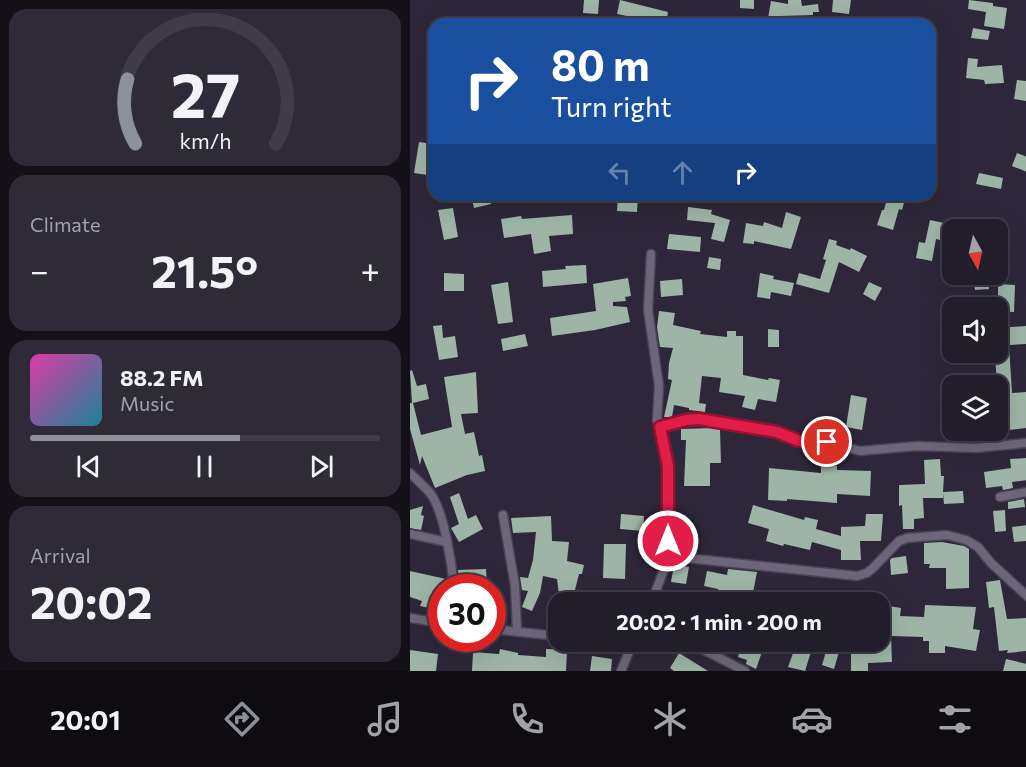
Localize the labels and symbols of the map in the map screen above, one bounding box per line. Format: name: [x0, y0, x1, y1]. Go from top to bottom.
north arrow: [942, 219, 1008, 285]
pin: [801, 416, 852, 467]
position arrow: [636, 509, 700, 573]
speed limit sign: 30: [428, 574, 506, 652]

